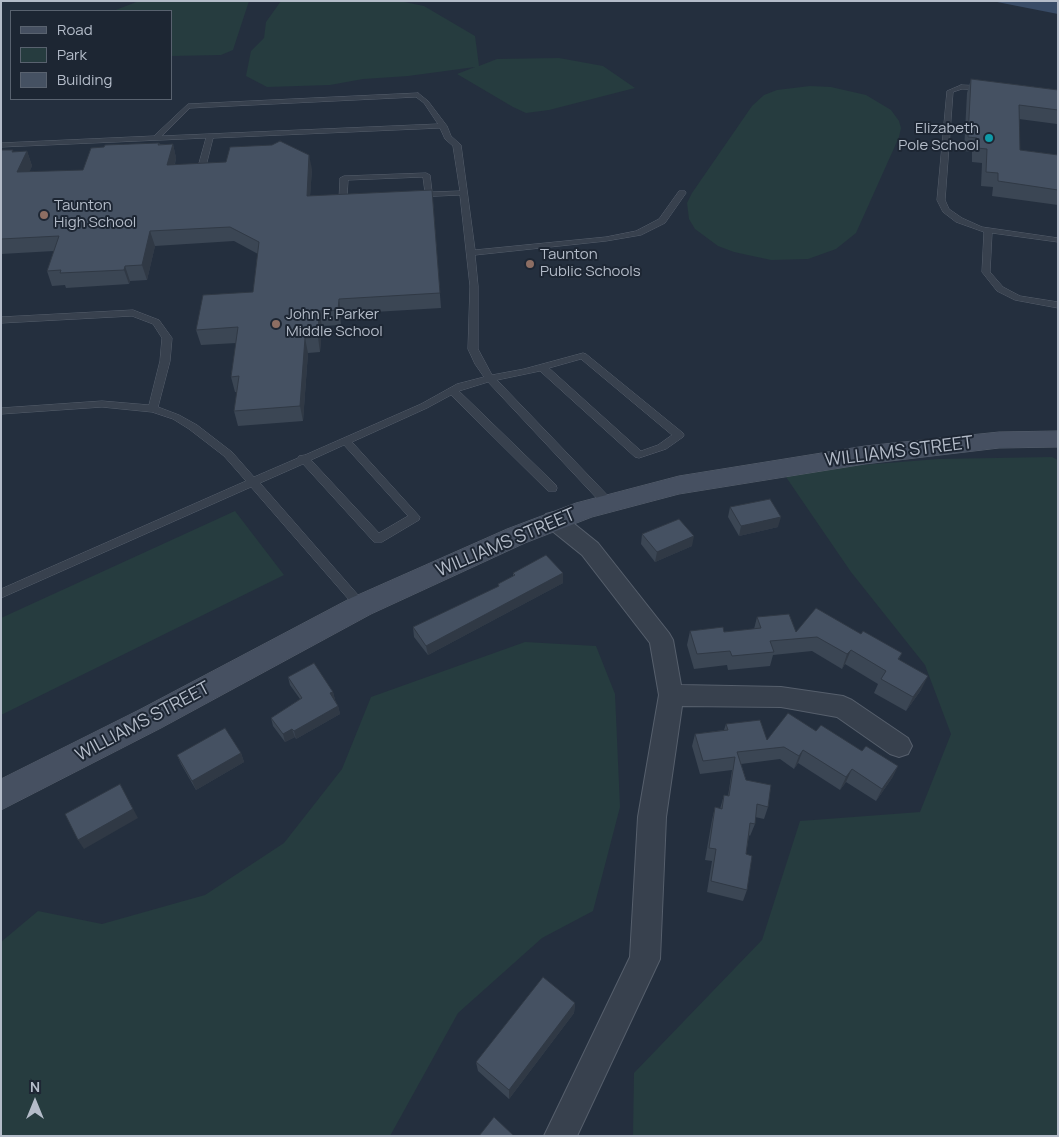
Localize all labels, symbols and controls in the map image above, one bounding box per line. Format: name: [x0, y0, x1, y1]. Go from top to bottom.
legend: [10, 10, 172, 100]
text: Road: [57, 19, 93, 40]
text: Park: [57, 44, 87, 65]
text: Building: [57, 69, 112, 90]
place label: Elizabeth Pole School: [898, 120, 979, 155]
marker: Elizabeth Pole School: [983, 132, 995, 144]
place label: Taunton High School: [54, 197, 136, 232]
marker: Taunton High School: [38, 209, 50, 221]
place label: Taunton Public Schools: [540, 246, 641, 281]
marker: Taunton Public Schools: [524, 258, 536, 270]
place label: John F. Parker Middle School: [286, 306, 383, 341]
marker: John F. Parker Middle School: [270, 318, 282, 330]
street label: WILLIAMS STREET: [824, 432, 974, 472]
street label: WILLIAMS STREET: [433, 504, 579, 582]
street label: WILLIAMS STREET: [72, 677, 214, 767]
north arrow: [10, 1077, 60, 1127]
text: N: [30, 1077, 40, 1096]

